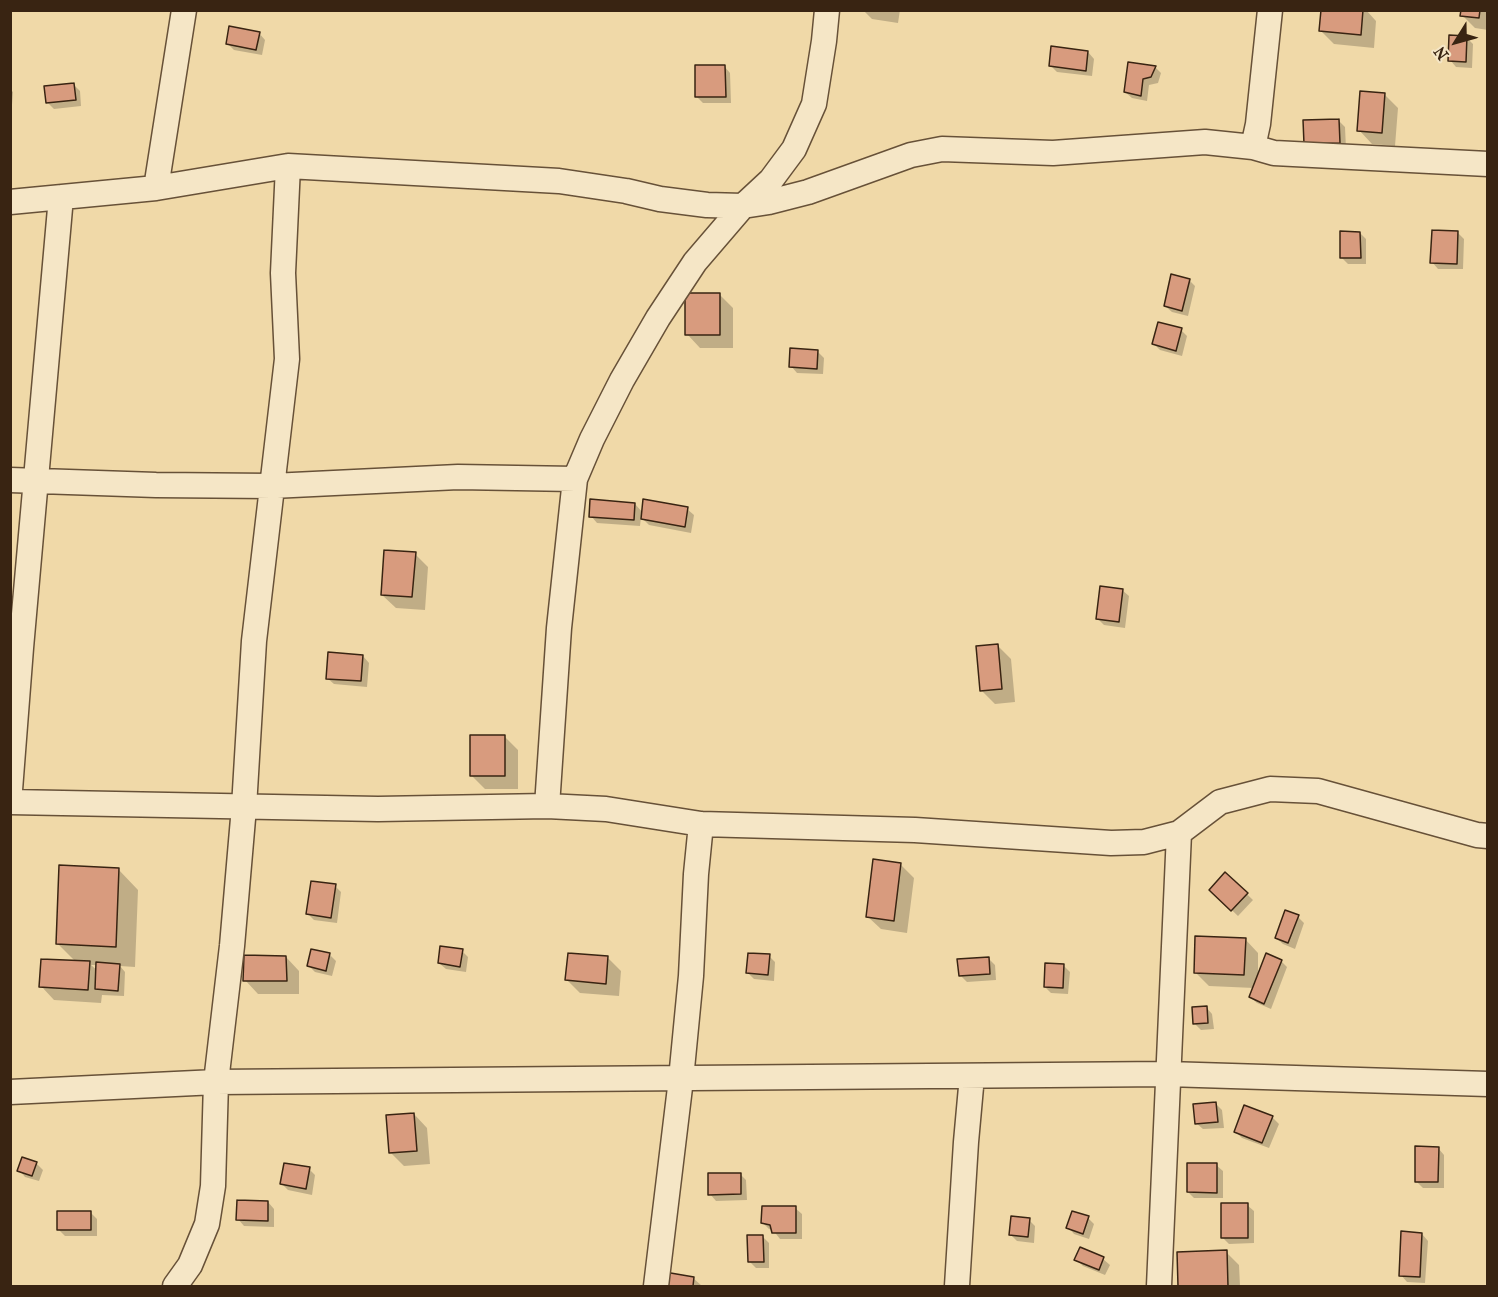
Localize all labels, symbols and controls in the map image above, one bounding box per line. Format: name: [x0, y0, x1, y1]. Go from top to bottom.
north arrow: [1426, 12, 1486, 72]
text: N: [1430, 43, 1452, 64]

